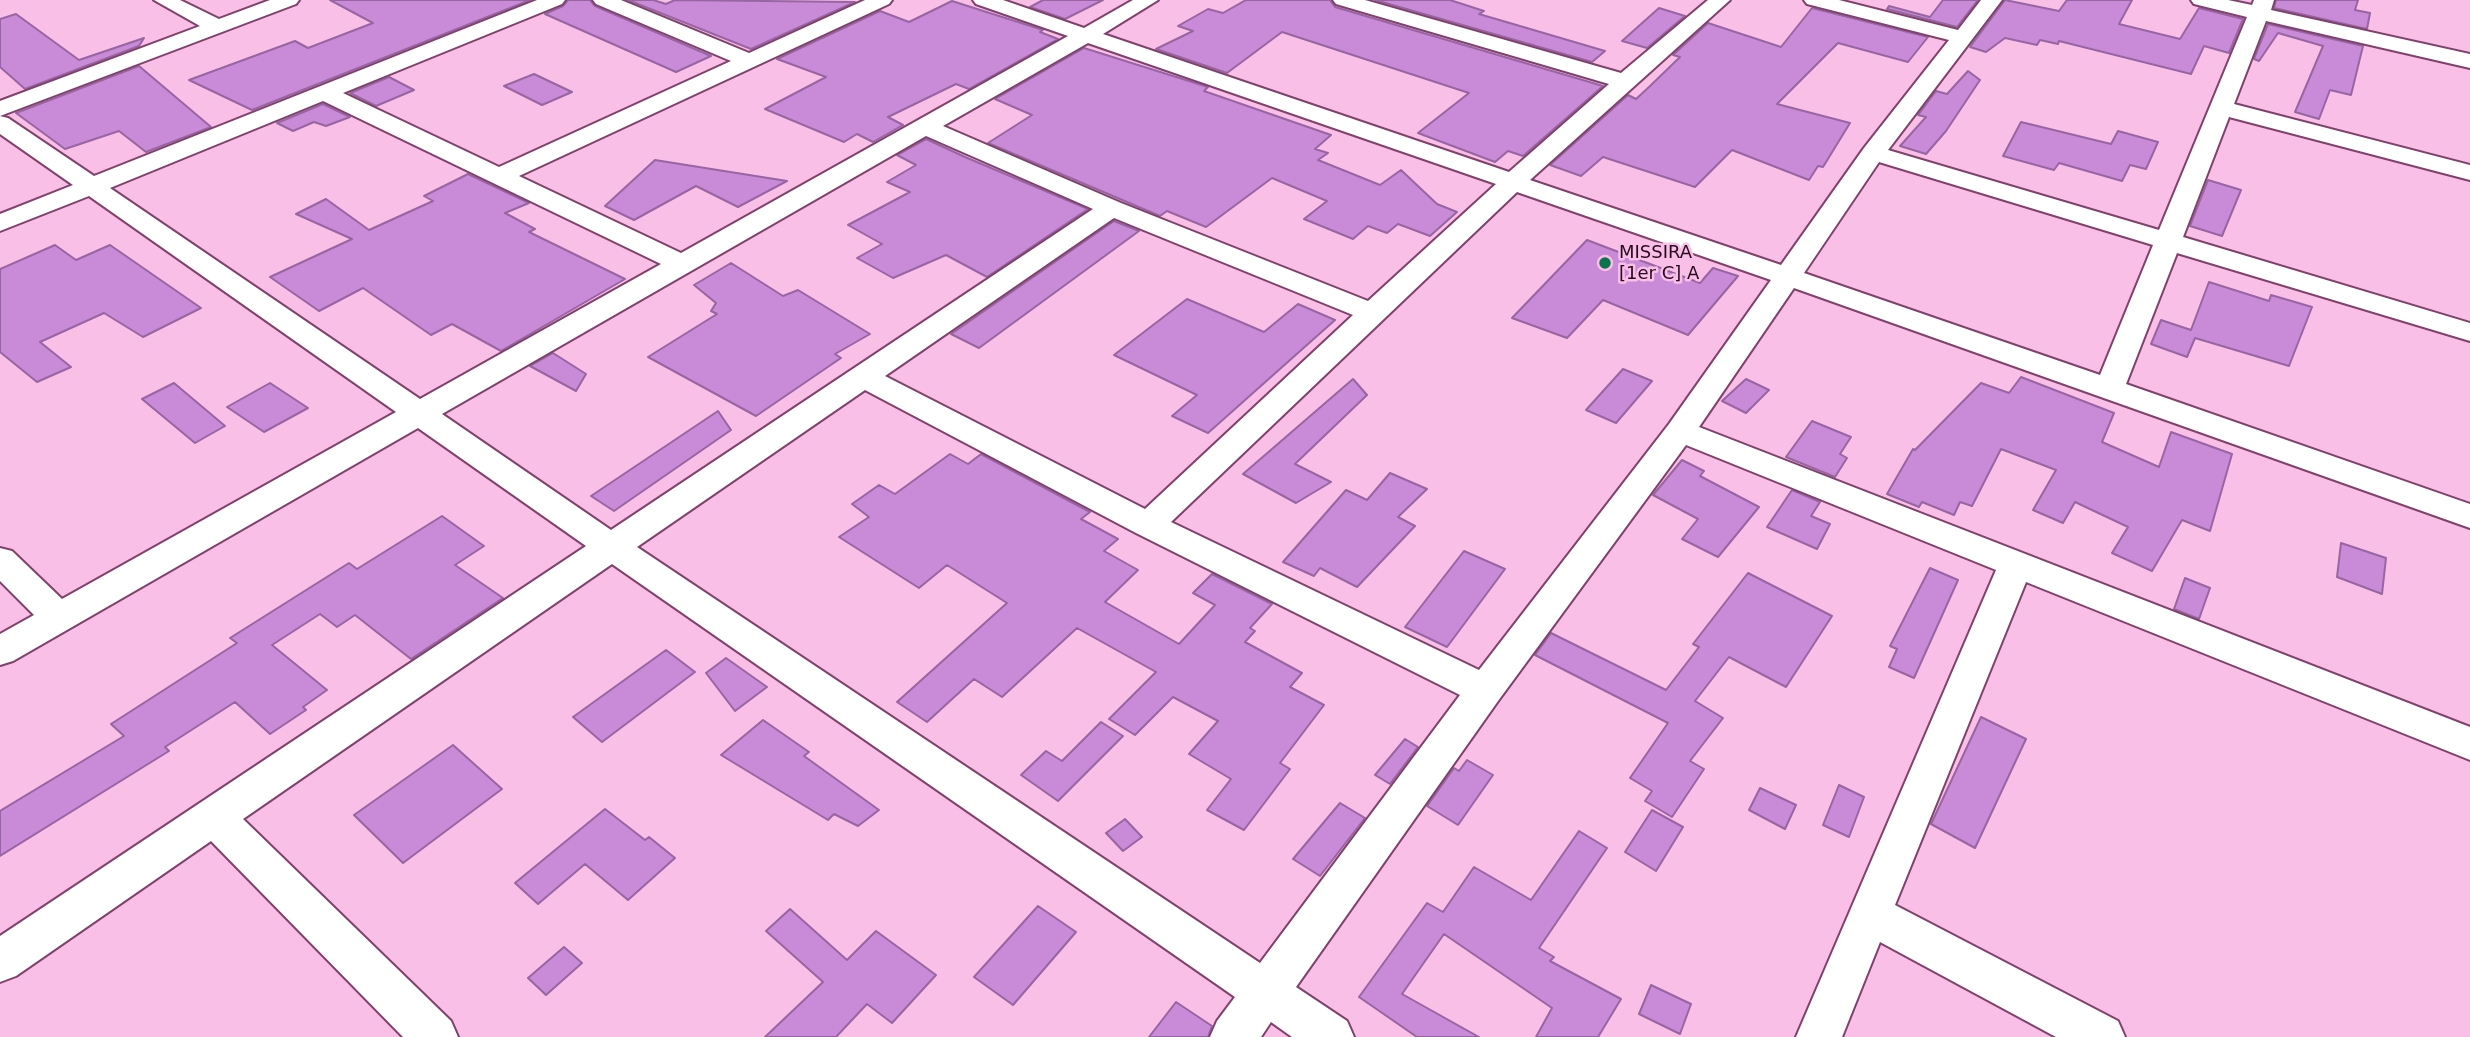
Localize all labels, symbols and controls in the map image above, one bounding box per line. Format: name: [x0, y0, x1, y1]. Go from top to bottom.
place label: MISSIRA [1er C] A: [1619, 242, 1699, 284]
marker: MISSIRA [1er C] A: [1597, 255, 1613, 271]

